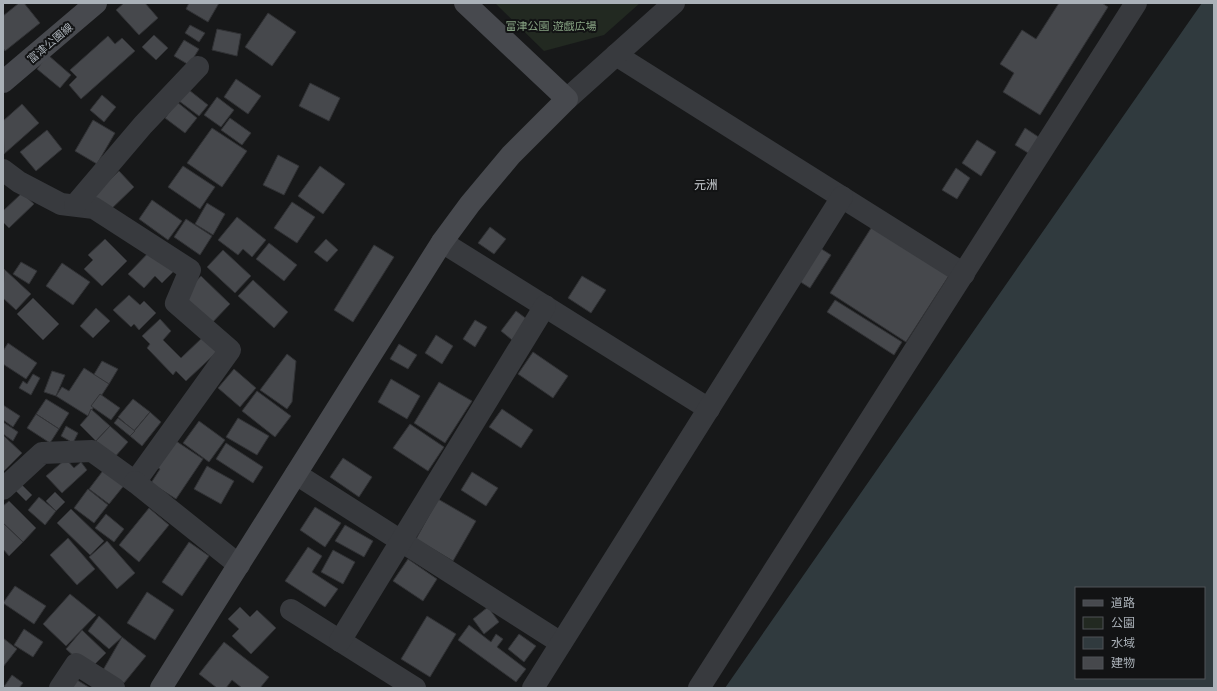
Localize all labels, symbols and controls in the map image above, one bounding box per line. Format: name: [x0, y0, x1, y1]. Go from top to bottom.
park label: 富津公園 遊戯広場: [506, 18, 596, 34]
street label: 富津公園線: [24, 19, 76, 67]
district label: 元洲: [694, 176, 718, 193]
legend: [1075, 587, 1205, 679]
text: 道路: [1111, 594, 1135, 611]
text: 公園: [1111, 614, 1135, 631]
text: 水域: [1111, 634, 1135, 651]
text: 建物: [1111, 654, 1135, 671]

